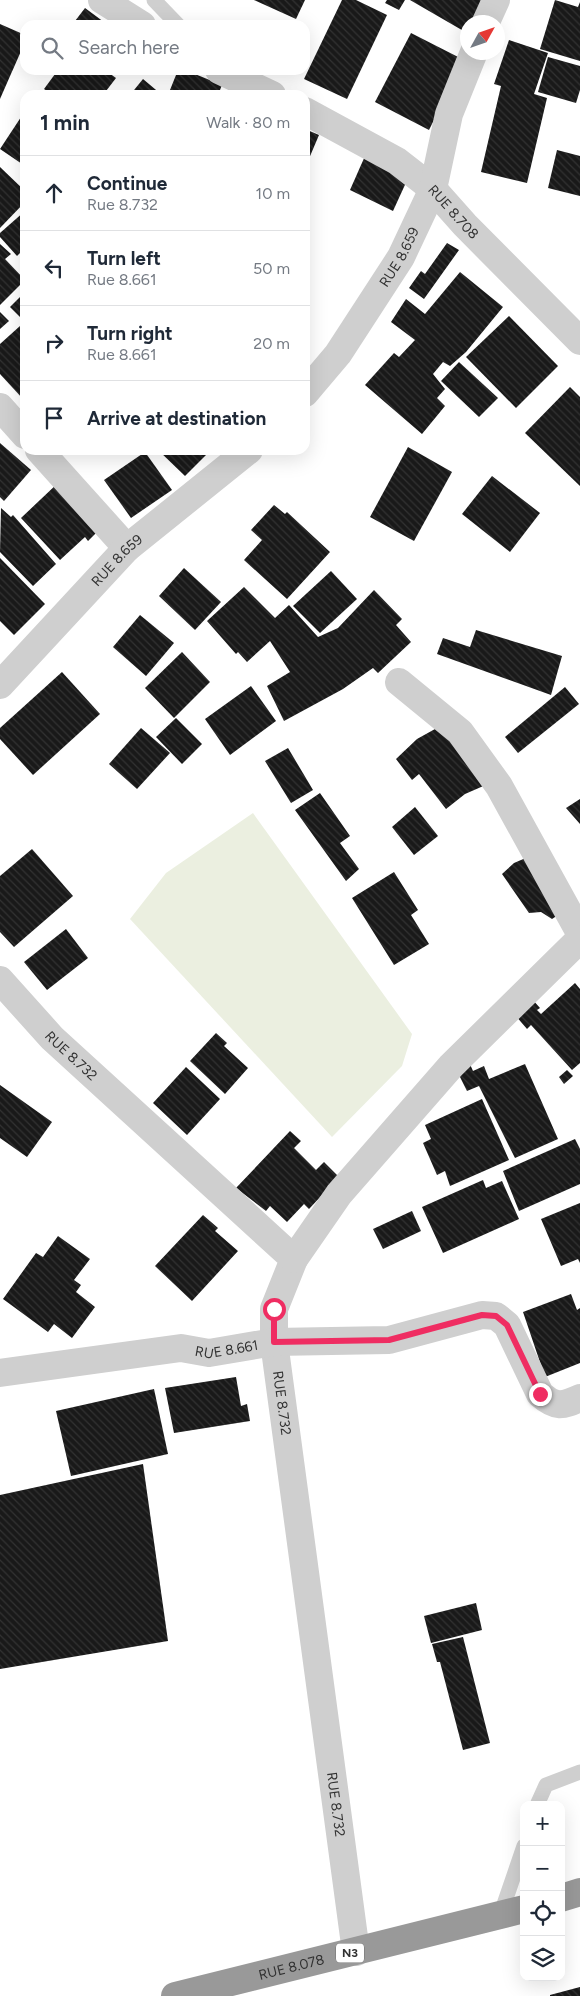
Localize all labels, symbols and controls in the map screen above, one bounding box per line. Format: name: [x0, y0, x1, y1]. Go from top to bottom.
north arrow: [460, 15, 505, 60]
search box: [20, 20, 310, 75]
icon: search: [38, 34, 66, 62]
text: Search here: [78, 36, 180, 59]
text: 1 min: [40, 110, 90, 135]
text: Walk · 80 m: [206, 113, 290, 132]
text: Continue: [87, 172, 167, 195]
icon: ahead: [40, 179, 68, 207]
street label: RUE 8.708: [424, 182, 482, 243]
text: 10 m: [256, 184, 290, 203]
text: Rue 8.732: [87, 195, 158, 214]
street label: RUE 8.659: [376, 224, 423, 290]
text: Turn left: [87, 247, 161, 270]
icon: left: [40, 254, 68, 282]
text: 50 m: [253, 259, 290, 278]
text: Rue 8.661: [87, 270, 157, 289]
text: Turn right: [87, 322, 173, 345]
icon: right: [40, 329, 68, 357]
text: 20 m: [253, 334, 290, 353]
text: Rue 8.661: [87, 345, 157, 364]
icon: arrive: [40, 404, 68, 432]
text: Arrive at destination: [87, 407, 266, 430]
street label: RUE 8.659: [88, 531, 146, 590]
street label: RUE 8.732: [41, 1028, 101, 1084]
route start: [263, 1298, 286, 1321]
street label: RUE 8.661: [194, 1337, 259, 1363]
street label: RUE 8.732: [269, 1370, 294, 1436]
route end: [529, 1383, 552, 1406]
street label: RUE 8.732: [323, 1771, 348, 1838]
map controls: [520, 1801, 565, 1981]
button: +: [520, 1801, 565, 1846]
button: −: [520, 1846, 565, 1891]
button: locate: [520, 1891, 565, 1936]
button: layers: [520, 1936, 565, 1981]
road number: N3: [336, 1944, 364, 1962]
street label: RUE 8.078: [257, 1951, 326, 1984]

